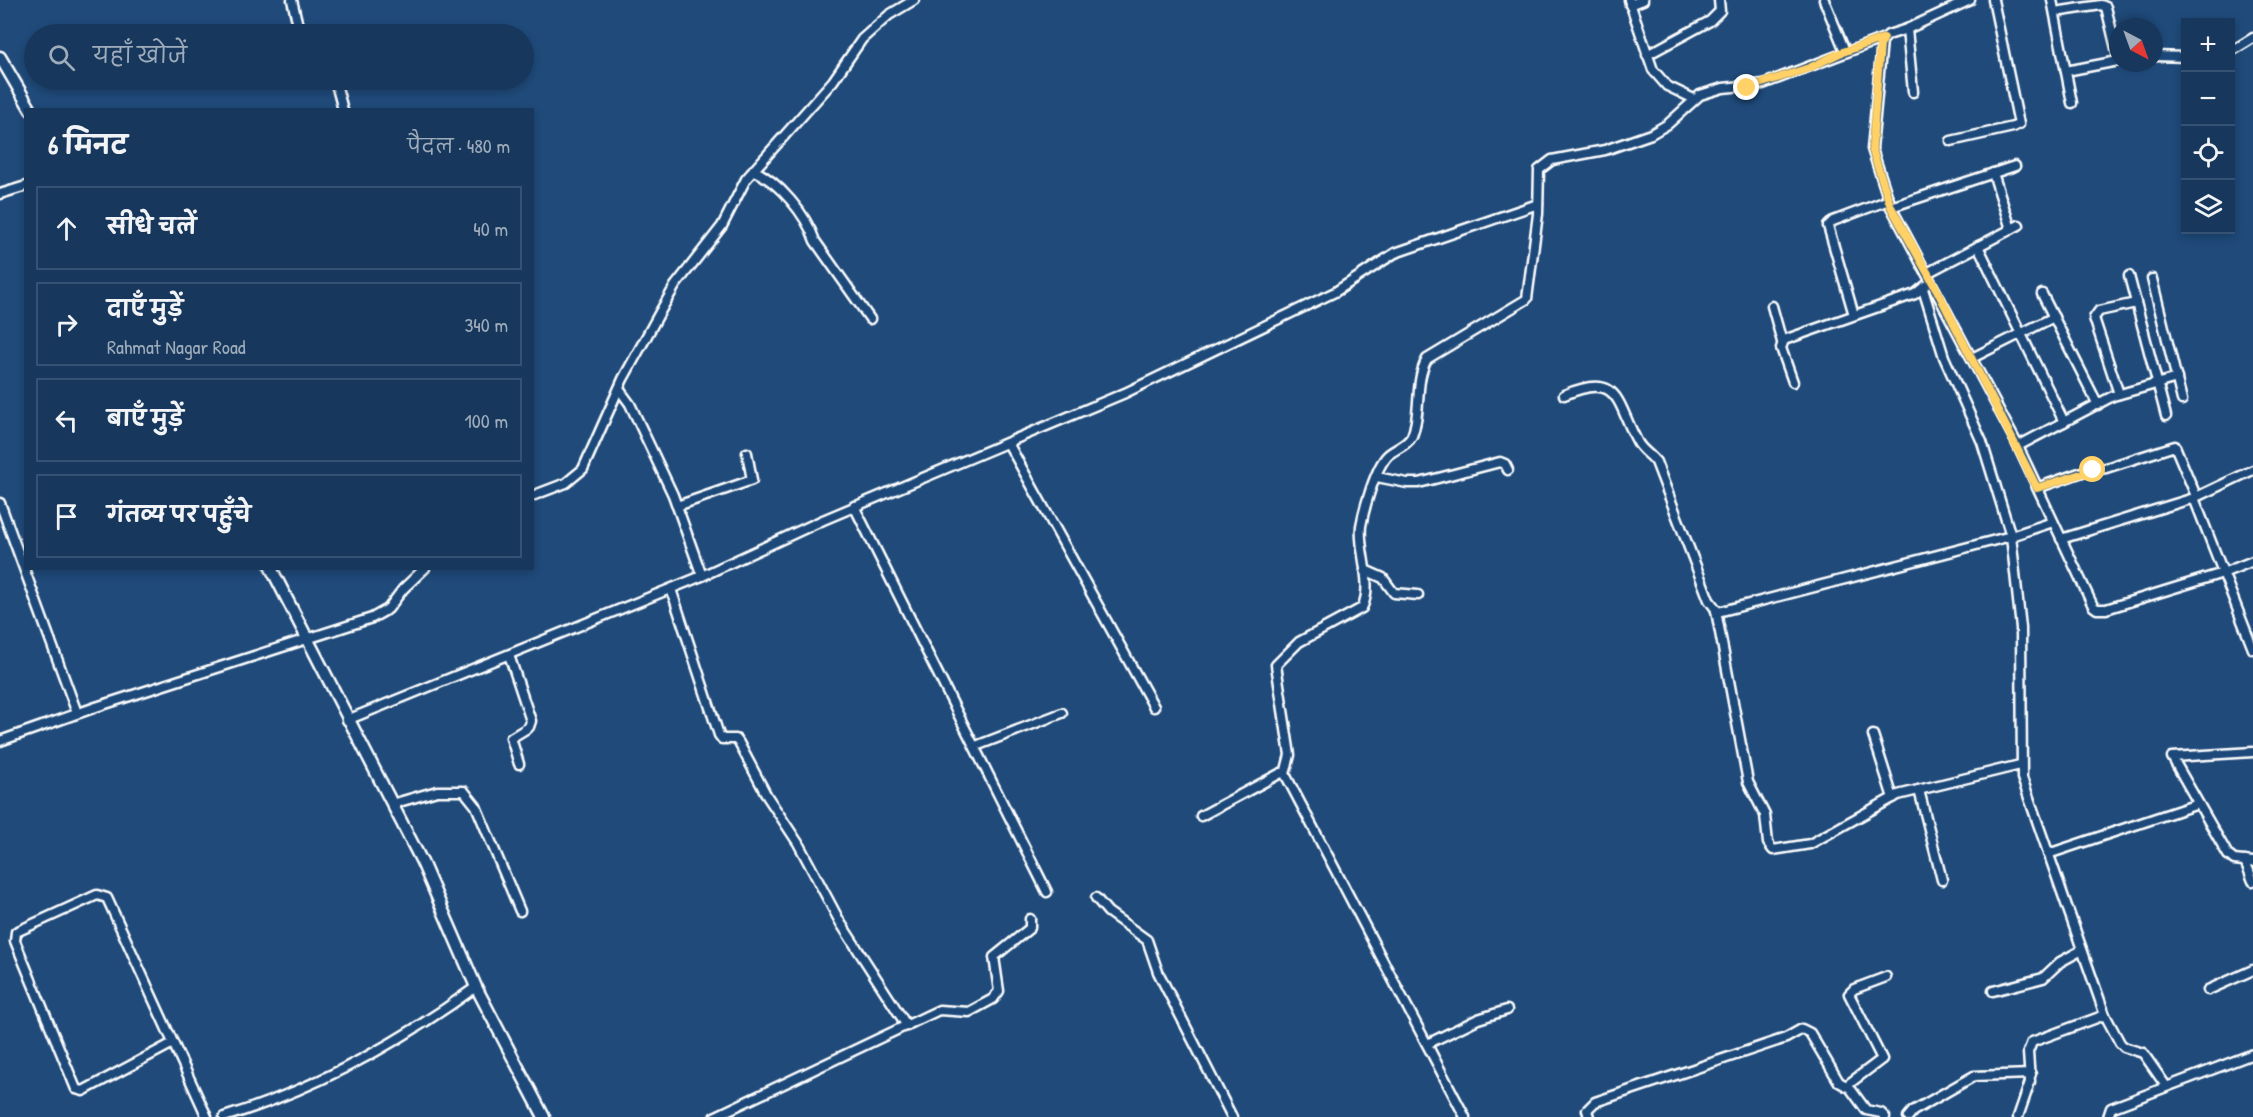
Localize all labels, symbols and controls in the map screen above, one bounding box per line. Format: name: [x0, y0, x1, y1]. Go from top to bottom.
north arrow: [2109, 18, 2163, 72]
map controls: [2181, 18, 2235, 234]
button: +: [2181, 18, 2235, 72]
search box: [24, 24, 534, 90]
text: यहाँ खोजें: [93, 40, 187, 70]
icon: search: [45, 41, 78, 74]
button: −: [2181, 72, 2235, 126]
route end: [1733, 74, 1759, 100]
button: locate: [2181, 126, 2235, 180]
text: 6 मिनट: [48, 127, 127, 162]
text: पैदल · 480 m: [407, 132, 510, 159]
button: layers: [2181, 180, 2235, 234]
text: सीधे चलें: [107, 211, 197, 241]
icon: ahead: [50, 212, 83, 245]
text: 40 m: [473, 215, 508, 242]
text: दाएँ मुड़ें: [107, 293, 183, 323]
icon: right: [50, 308, 83, 341]
text: 340 m: [464, 311, 508, 338]
text: Rahmat Nagar Road: [107, 333, 246, 360]
text: बाएँ मुड़ें: [107, 403, 184, 433]
icon: left: [50, 404, 83, 437]
text: 100 m: [465, 407, 508, 434]
route start: [2079, 456, 2105, 482]
text: गंतव्य पर पहुँचे: [107, 499, 251, 529]
icon: arrive: [50, 500, 83, 533]

